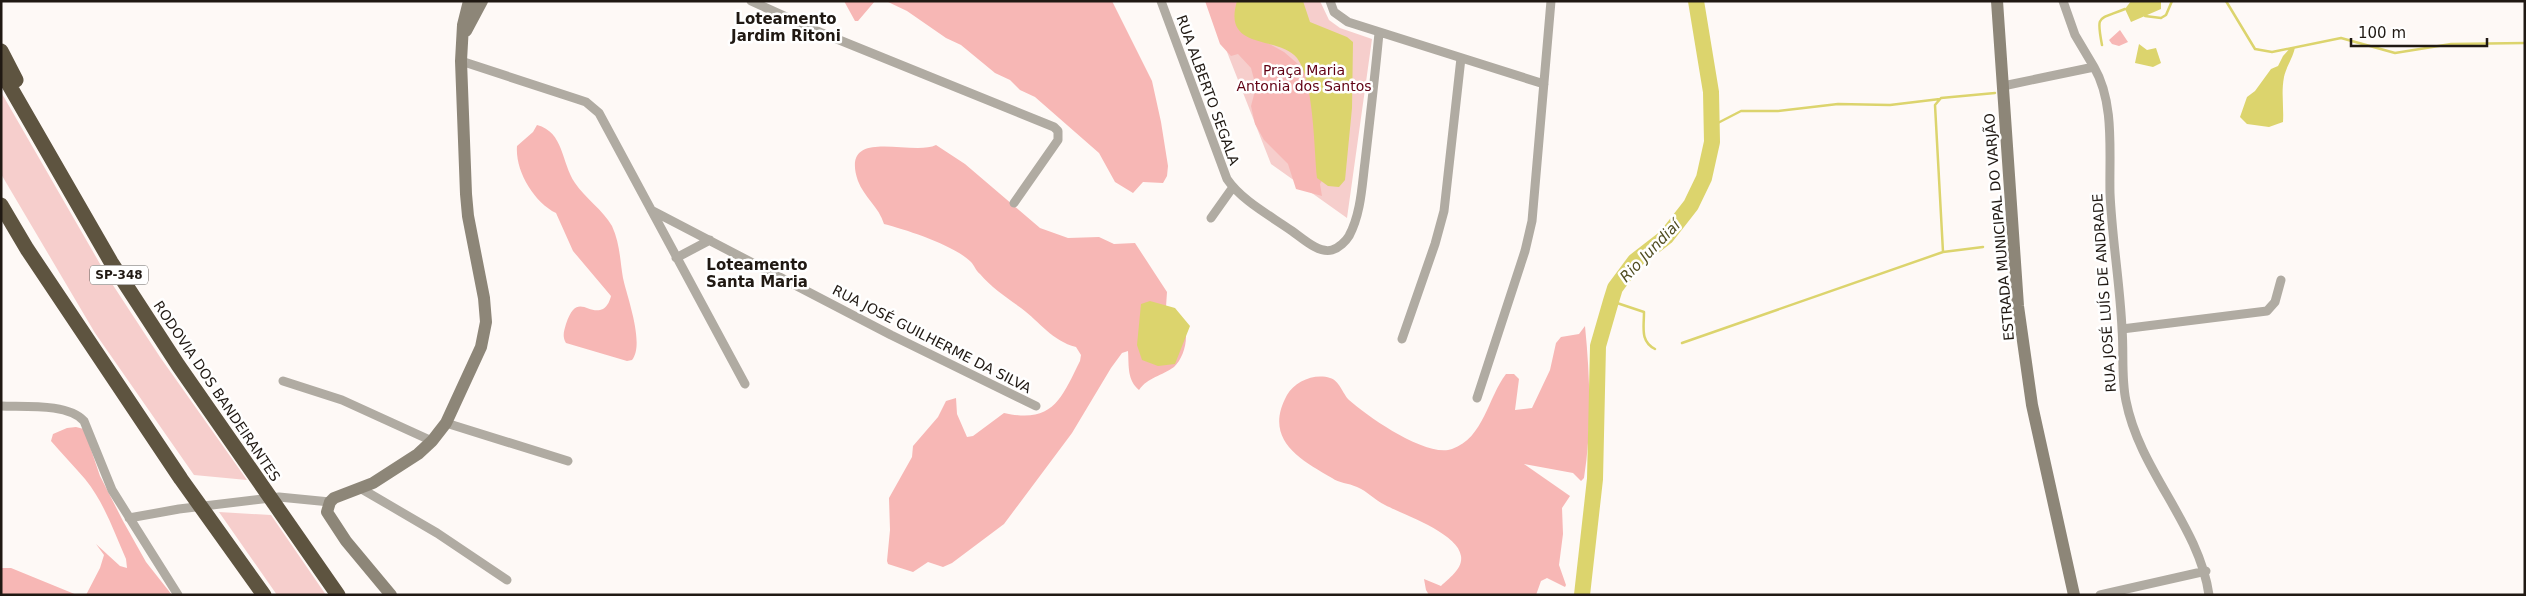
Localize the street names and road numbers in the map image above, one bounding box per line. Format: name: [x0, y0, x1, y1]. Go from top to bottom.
street label: RUA ALBERTO SEGALA: [1173, 13, 1243, 168]
street label: ESTRADA MUNICIPAL DO VARJÃO: [1981, 113, 2017, 341]
street label: RUA JOSÉ LUÍS DE ANDRADE: [2089, 193, 2119, 393]
road number: SP-348: [90, 266, 148, 284]
street label: RUA JOSÉ GUILHERME DA SILVA: [830, 282, 1034, 396]
street label: RODOVIA DOS BANDEIRANTES: [151, 298, 284, 484]

